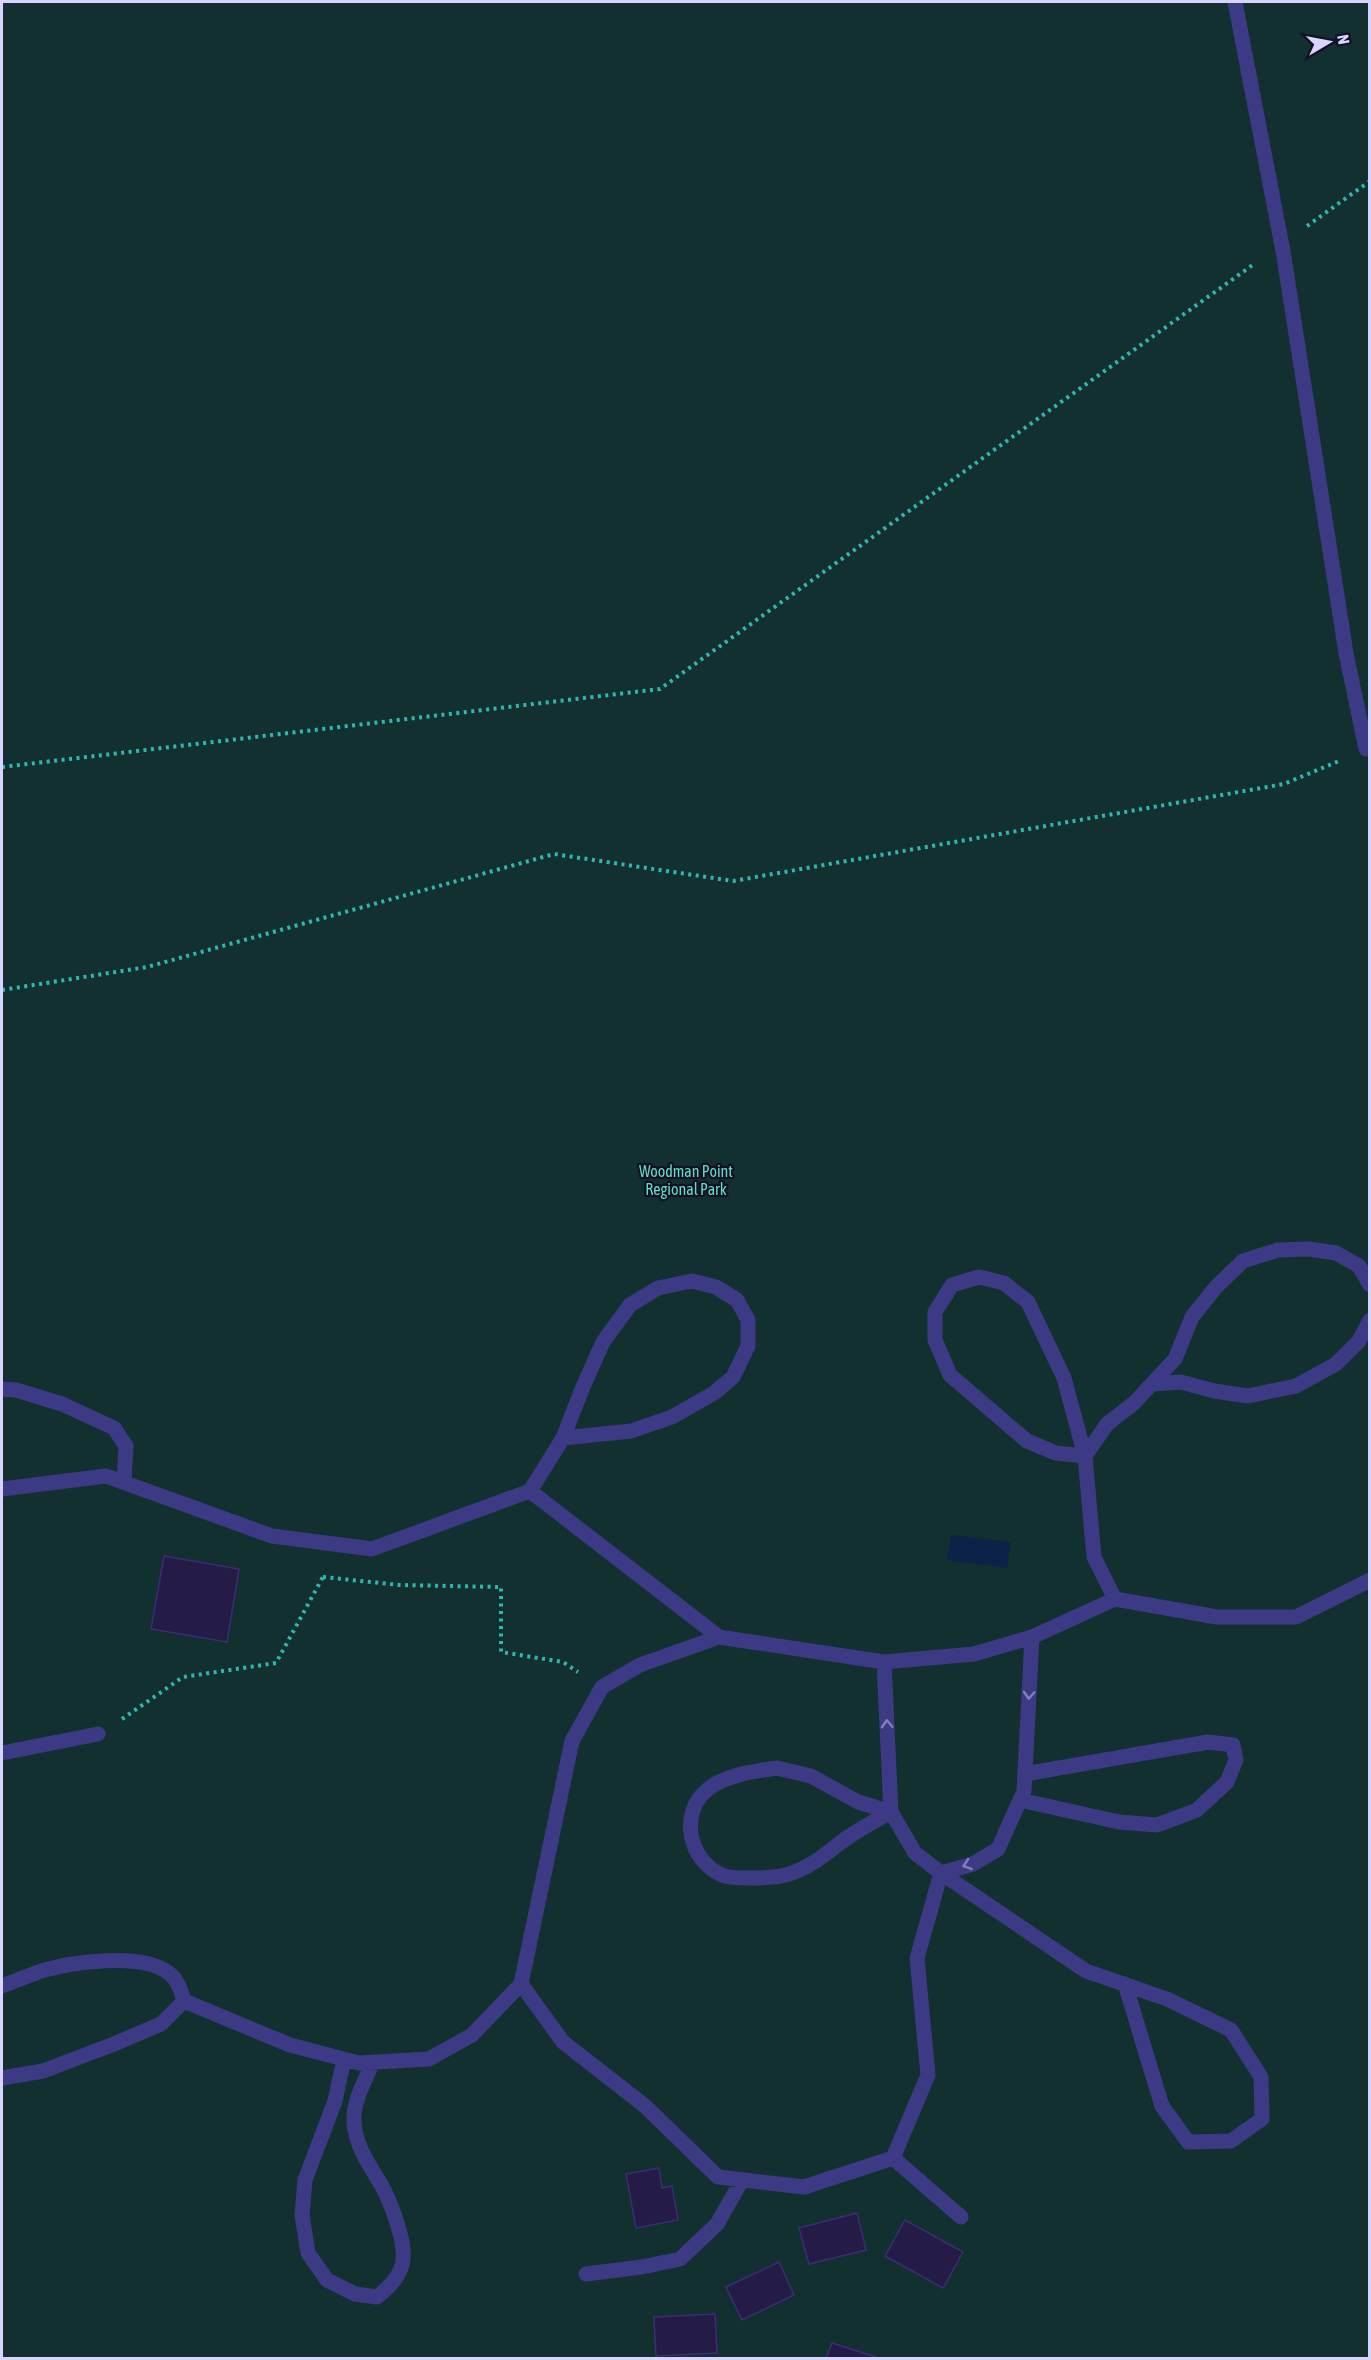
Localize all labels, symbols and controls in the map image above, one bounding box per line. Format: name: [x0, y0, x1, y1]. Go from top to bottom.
north arrow: [1299, 12, 1359, 72]
text: N: [1334, 33, 1353, 46]
park label: Woodman Point Regional Park: [639, 1162, 733, 1199]
one-way arrow: [1022, 1691, 1035, 1700]
one-way arrow: [880, 1720, 893, 1729]
one-way arrow: [962, 1858, 973, 1870]

